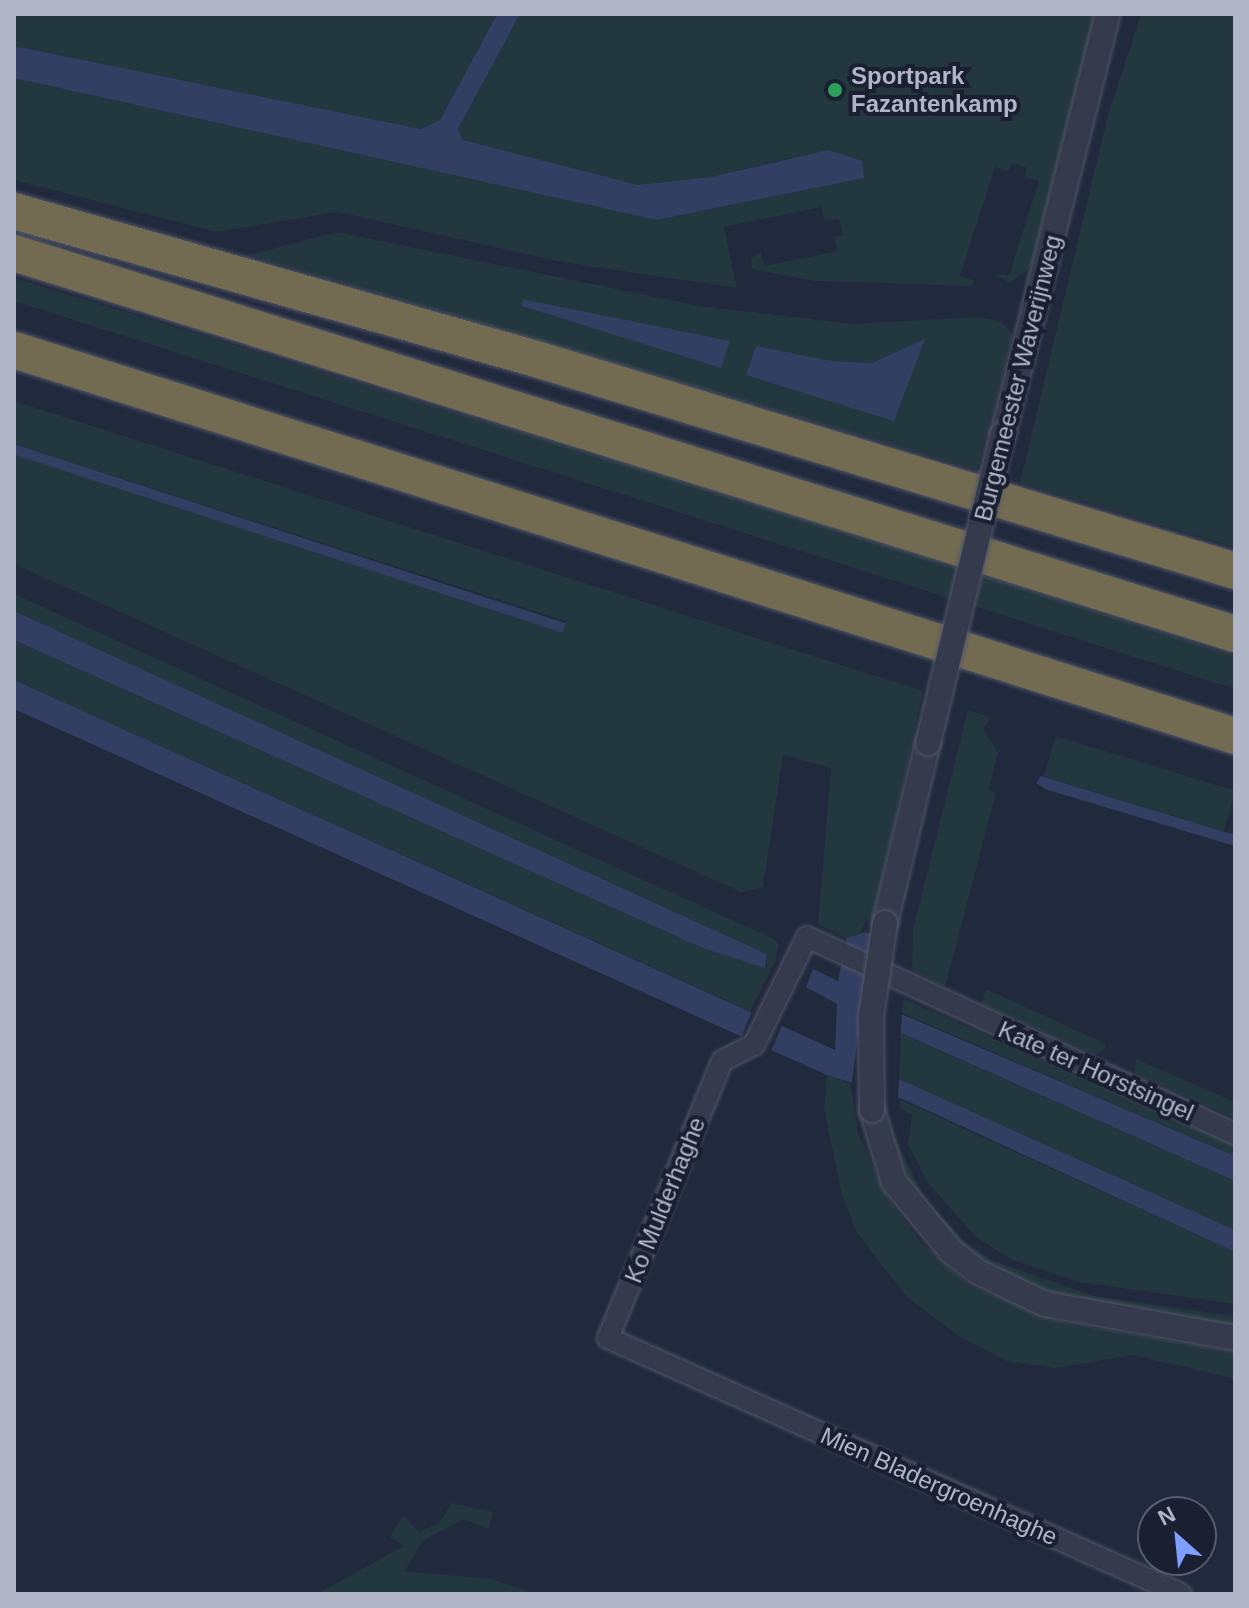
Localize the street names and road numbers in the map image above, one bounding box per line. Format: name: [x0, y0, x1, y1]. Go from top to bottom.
street label: Burgemeester Waverijnweg: [968, 232, 1068, 524]
street label: Kate ter Horstsingel: [994, 1015, 1198, 1127]
street label: Ko Mulderhaghe: [619, 1113, 711, 1287]
street label: Mien Bladergroenhaghe: [816, 1421, 1062, 1551]

